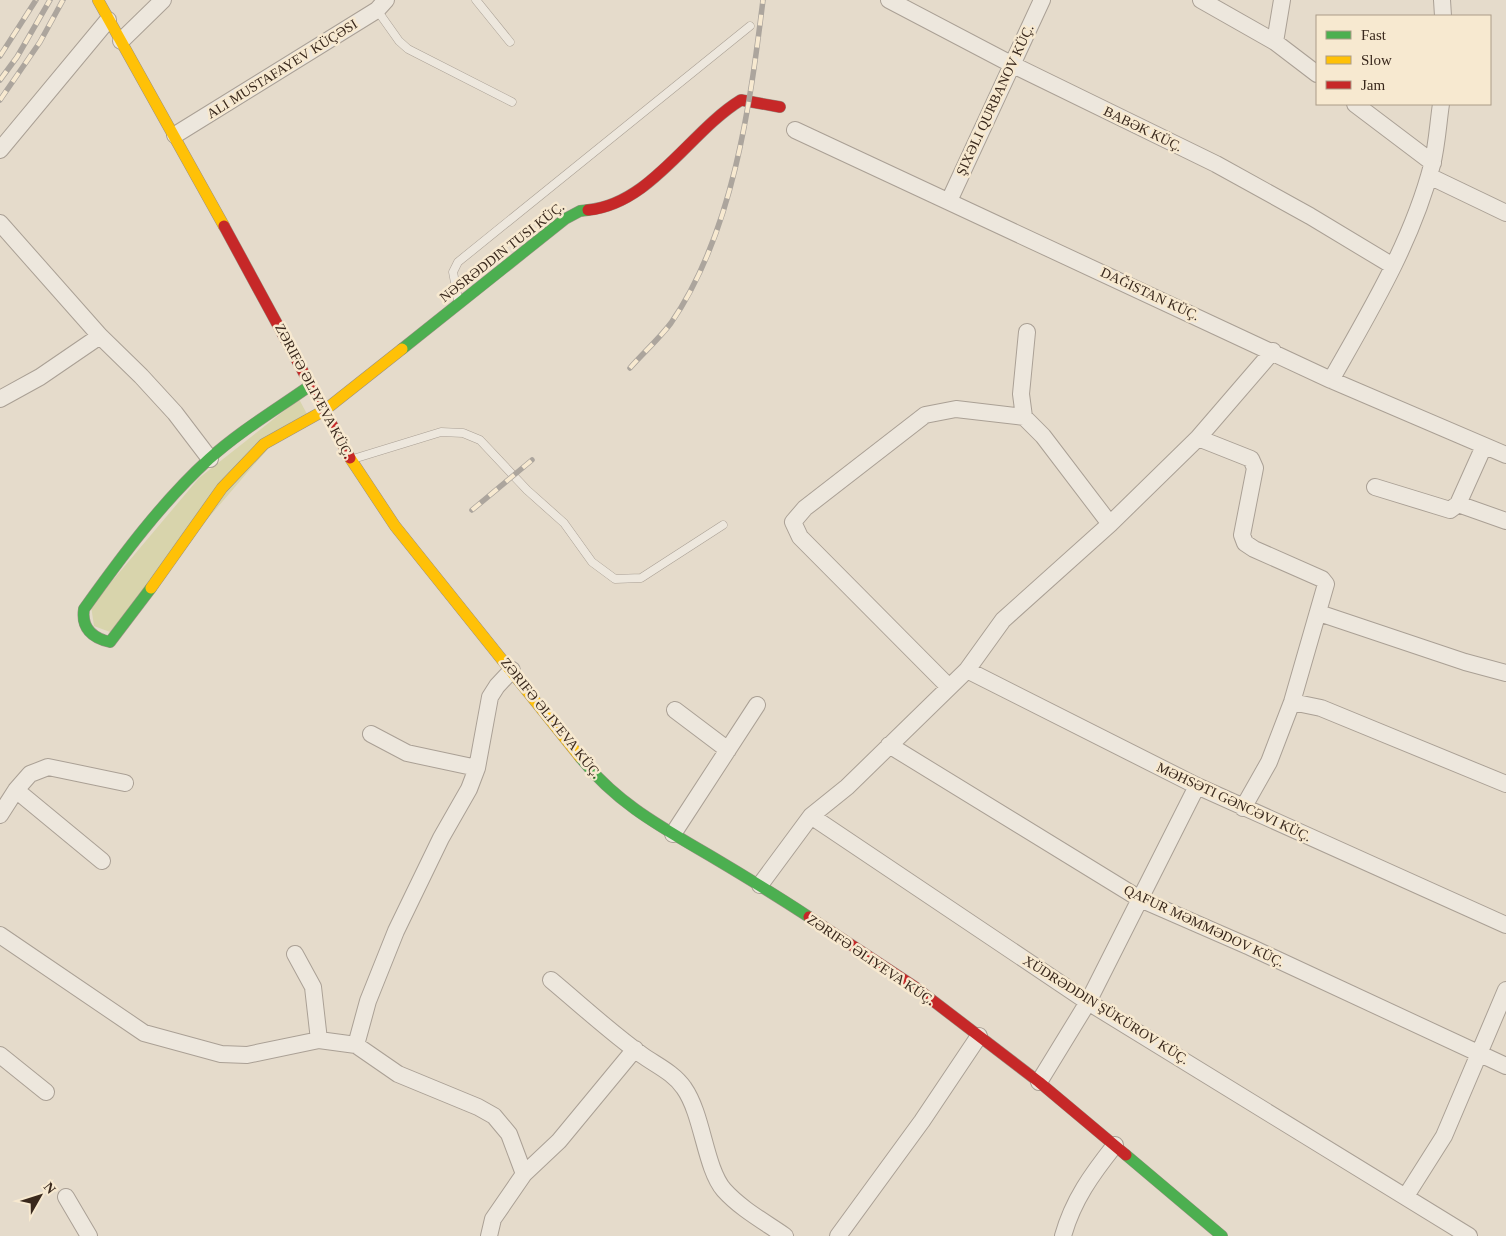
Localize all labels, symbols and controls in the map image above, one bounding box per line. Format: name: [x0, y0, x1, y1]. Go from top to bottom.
street label: ALI MUSTAFAYEV KÜÇƏSI: [204, 15, 360, 122]
legend: [1316, 15, 1491, 105]
street label: ŞIXƏLI QURBANOV KÜÇ.: [952, 22, 1037, 178]
text: Fast: [1361, 27, 1387, 43]
text: Slow: [1361, 52, 1392, 68]
text: Jam: [1361, 77, 1385, 93]
street label: BABƏK KÜÇ.: [1101, 103, 1185, 154]
street label: NƏSRƏDDIN TUSI KÜÇ.: [436, 198, 567, 305]
street label: DAĞISTAN KÜÇ.: [1098, 264, 1202, 323]
street label: ZƏRIFƏ ƏLIYEVA KÜÇ.: [272, 321, 357, 461]
street label: ZƏRIFƏ ƏLIYEVA KÜÇ.: [498, 654, 605, 781]
street label: MƏHSƏTI GƏNCƏVI KÜÇ.: [1155, 759, 1314, 844]
street label: QAFUR MƏMMƏDOV KÜÇ.: [1121, 881, 1287, 970]
street label: ZƏRIFƏ ƏLIYEVA KÜÇ.: [805, 911, 938, 1008]
street label: XÜDRƏDDIN ŞÜKÜROV KÜÇ.: [1021, 952, 1192, 1067]
north arrow: [15, 1171, 65, 1221]
text: N: [41, 1179, 59, 1197]

